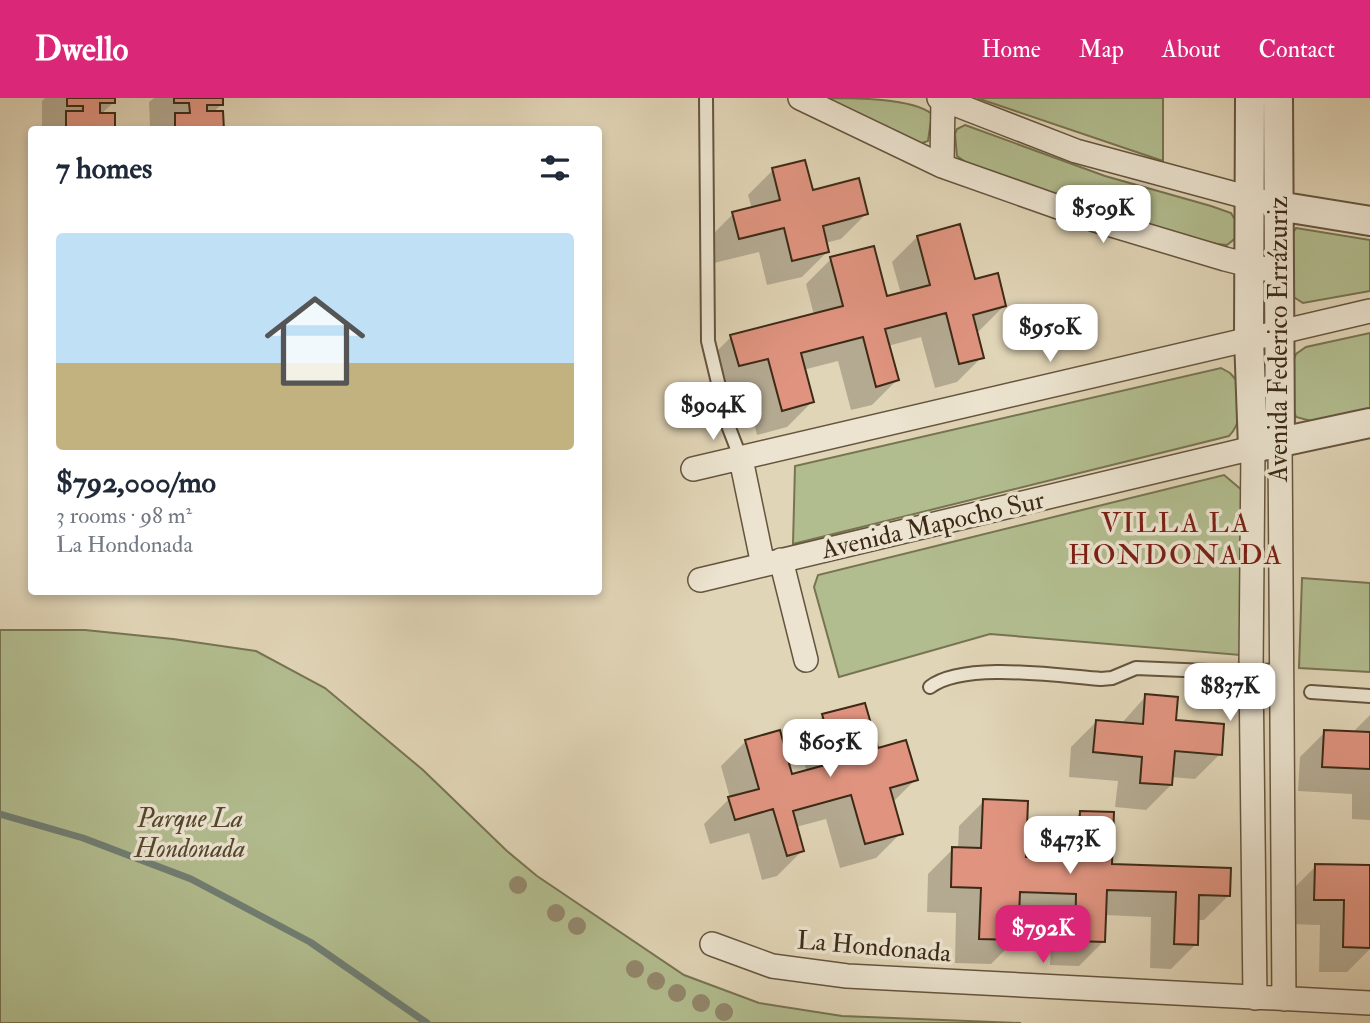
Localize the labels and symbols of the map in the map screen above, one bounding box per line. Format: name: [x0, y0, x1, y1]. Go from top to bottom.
pin: $509K: [1054, 186, 1152, 245]
street label: Avenida Federico Errázuriz: [1263, 196, 1295, 483]
pin: $950K: [1001, 304, 1099, 364]
pin: $904K: [664, 382, 762, 442]
street label: Avenida Mapocho Sur: [817, 484, 1048, 567]
district label: VILLA LA HONDONADA: [1068, 506, 1284, 573]
pin: $837K: [1181, 664, 1279, 723]
pin: $605K: [781, 720, 879, 779]
park label: Parque La Hondonada: [134, 803, 245, 865]
pin: $473K: [1021, 816, 1119, 876]
pin: $792K: [994, 906, 1092, 965]
street label: La Hondonada: [796, 924, 953, 970]

